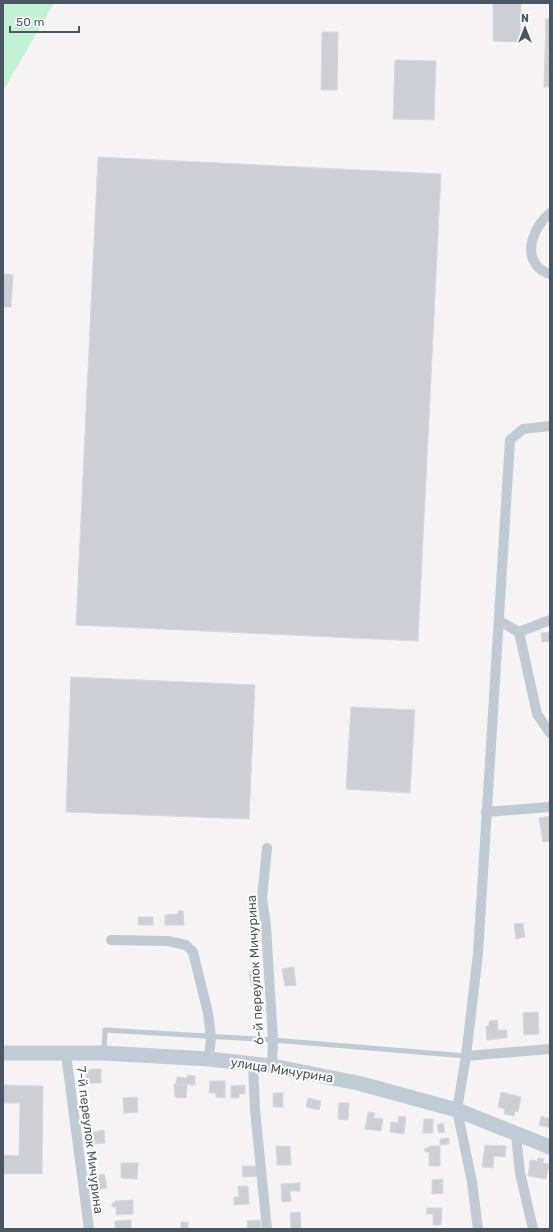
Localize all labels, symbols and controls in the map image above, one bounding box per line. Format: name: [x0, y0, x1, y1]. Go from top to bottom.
scale bar: [10, 8, 79, 34]
north arrow: [505, 8, 545, 48]
text: N: [521, 12, 529, 25]
text: 50 m: [16, 15, 44, 29]
street label: 6-й переулок Мичурина: [244, 895, 266, 1045]
street label: улица Мичурина: [230, 1054, 334, 1086]
street label: 7-й переулок Мичурина: [74, 1065, 106, 1215]

